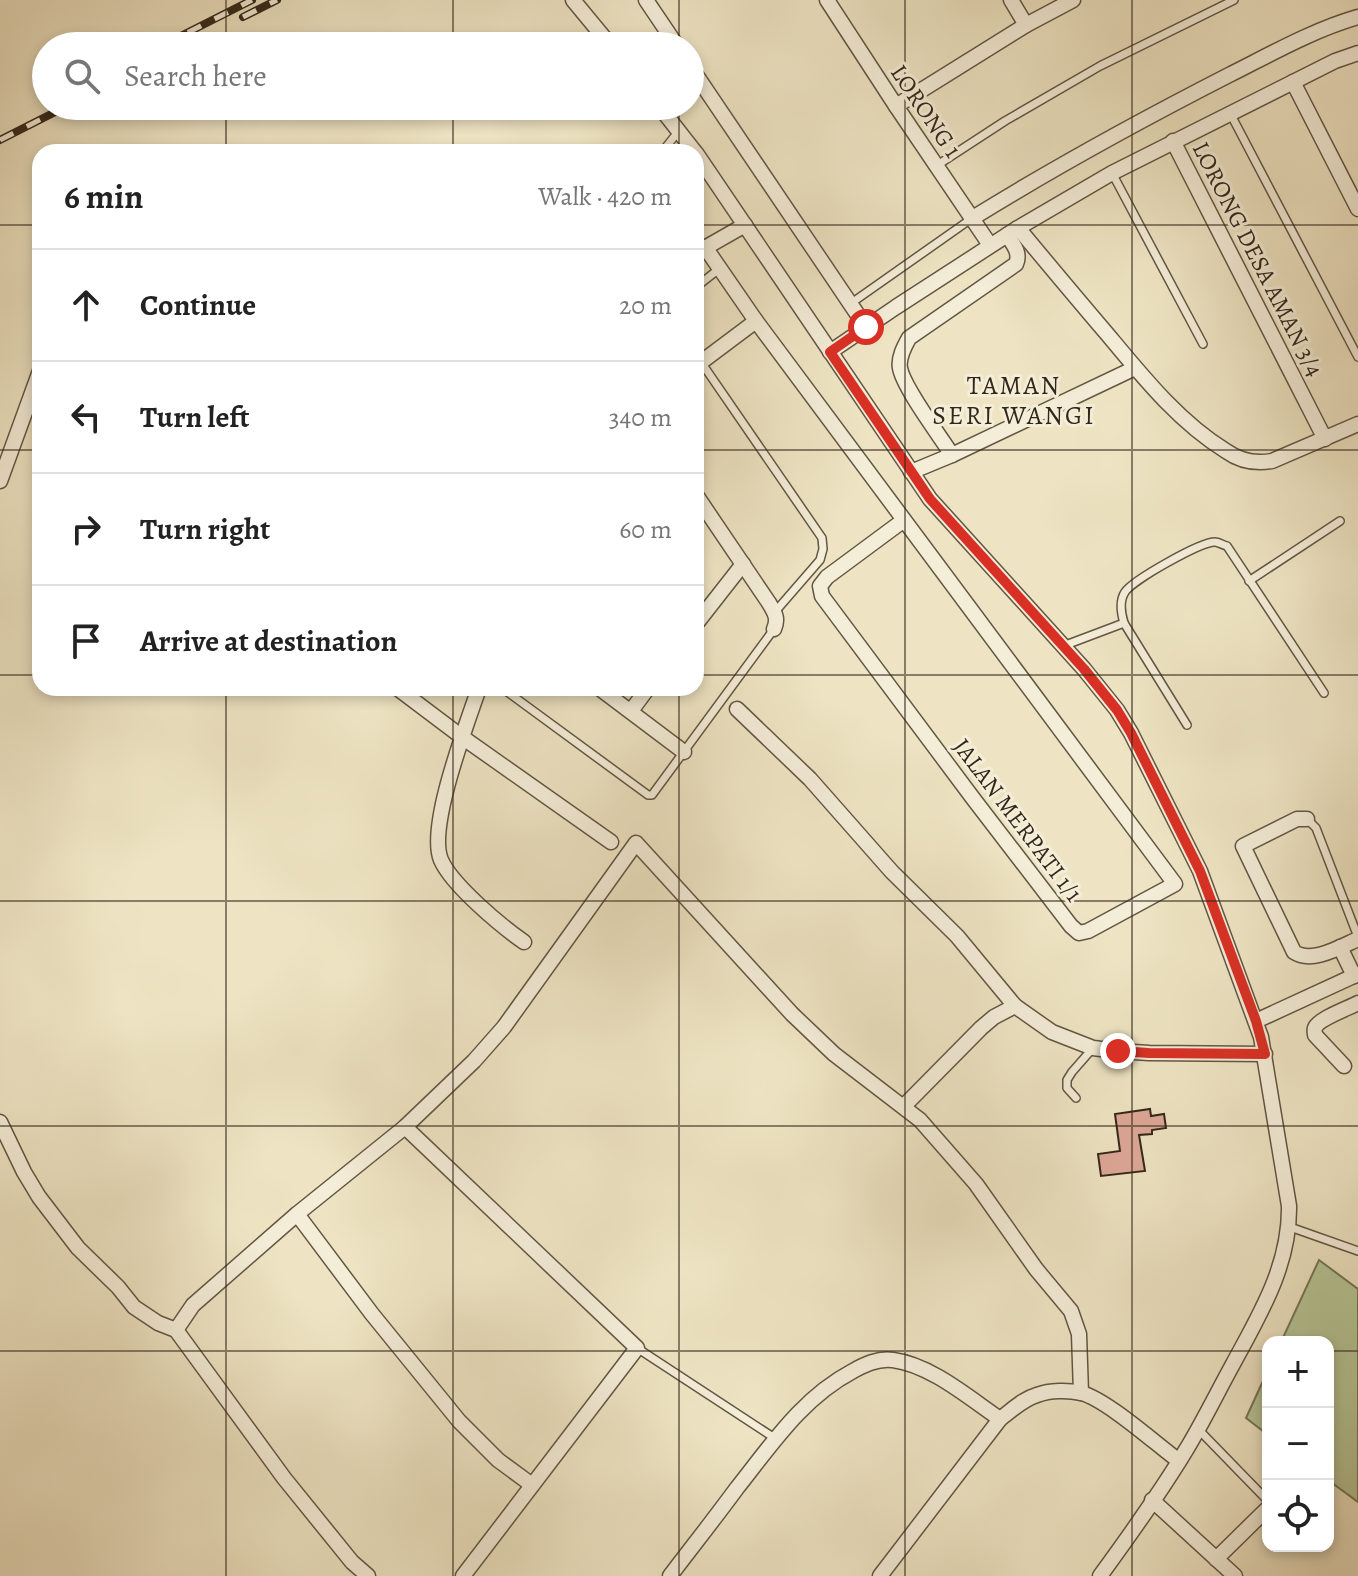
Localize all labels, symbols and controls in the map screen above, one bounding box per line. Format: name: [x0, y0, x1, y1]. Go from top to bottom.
search box: [32, 32, 704, 120]
icon: search: [60, 54, 104, 98]
text: Search here: [124, 56, 267, 96]
street label: LORONG 1: [883, 58, 969, 164]
street label: LORONG DESA AMAN 3/4: [1185, 136, 1331, 382]
text: 6 min: [64, 173, 143, 220]
text: Walk · 420 m: [538, 179, 672, 214]
icon: ahead: [64, 283, 108, 327]
text: Continue: [140, 285, 256, 325]
text: 20 m: [619, 288, 672, 323]
route start: [848, 309, 884, 345]
district label: TAMAN SERI WANGI: [932, 368, 1096, 433]
icon: left: [64, 395, 108, 439]
text: Turn left: [140, 397, 249, 437]
text: 340 m: [609, 400, 672, 435]
icon: right: [64, 507, 108, 551]
text: Turn right: [140, 509, 270, 549]
text: 60 m: [619, 512, 672, 547]
icon: arrive: [64, 619, 108, 663]
text: Arrive at destination: [140, 621, 397, 661]
street label: JALAN MERPATI 1/1: [946, 732, 1090, 908]
route end: [1100, 1033, 1136, 1069]
map controls: [1262, 1336, 1334, 1552]
button: +: [1262, 1336, 1334, 1408]
button: −: [1262, 1408, 1334, 1480]
button: locate: [1262, 1480, 1334, 1552]

